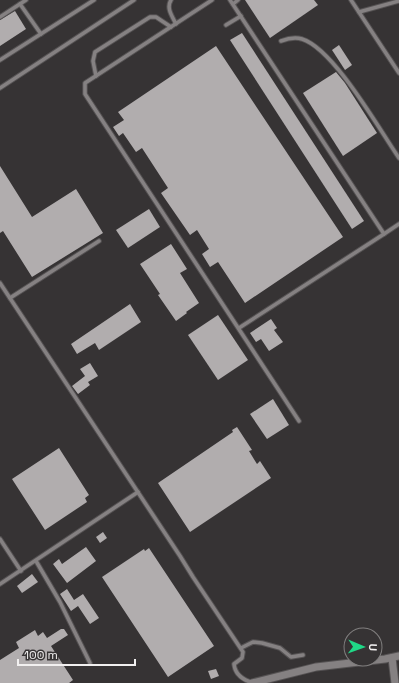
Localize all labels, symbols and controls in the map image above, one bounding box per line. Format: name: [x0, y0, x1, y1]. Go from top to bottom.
north arrow: [343, 627, 383, 667]
scale bar: [18, 641, 135, 667]
text: U: [366, 643, 380, 651]
text: 100 m: [24, 647, 58, 663]

